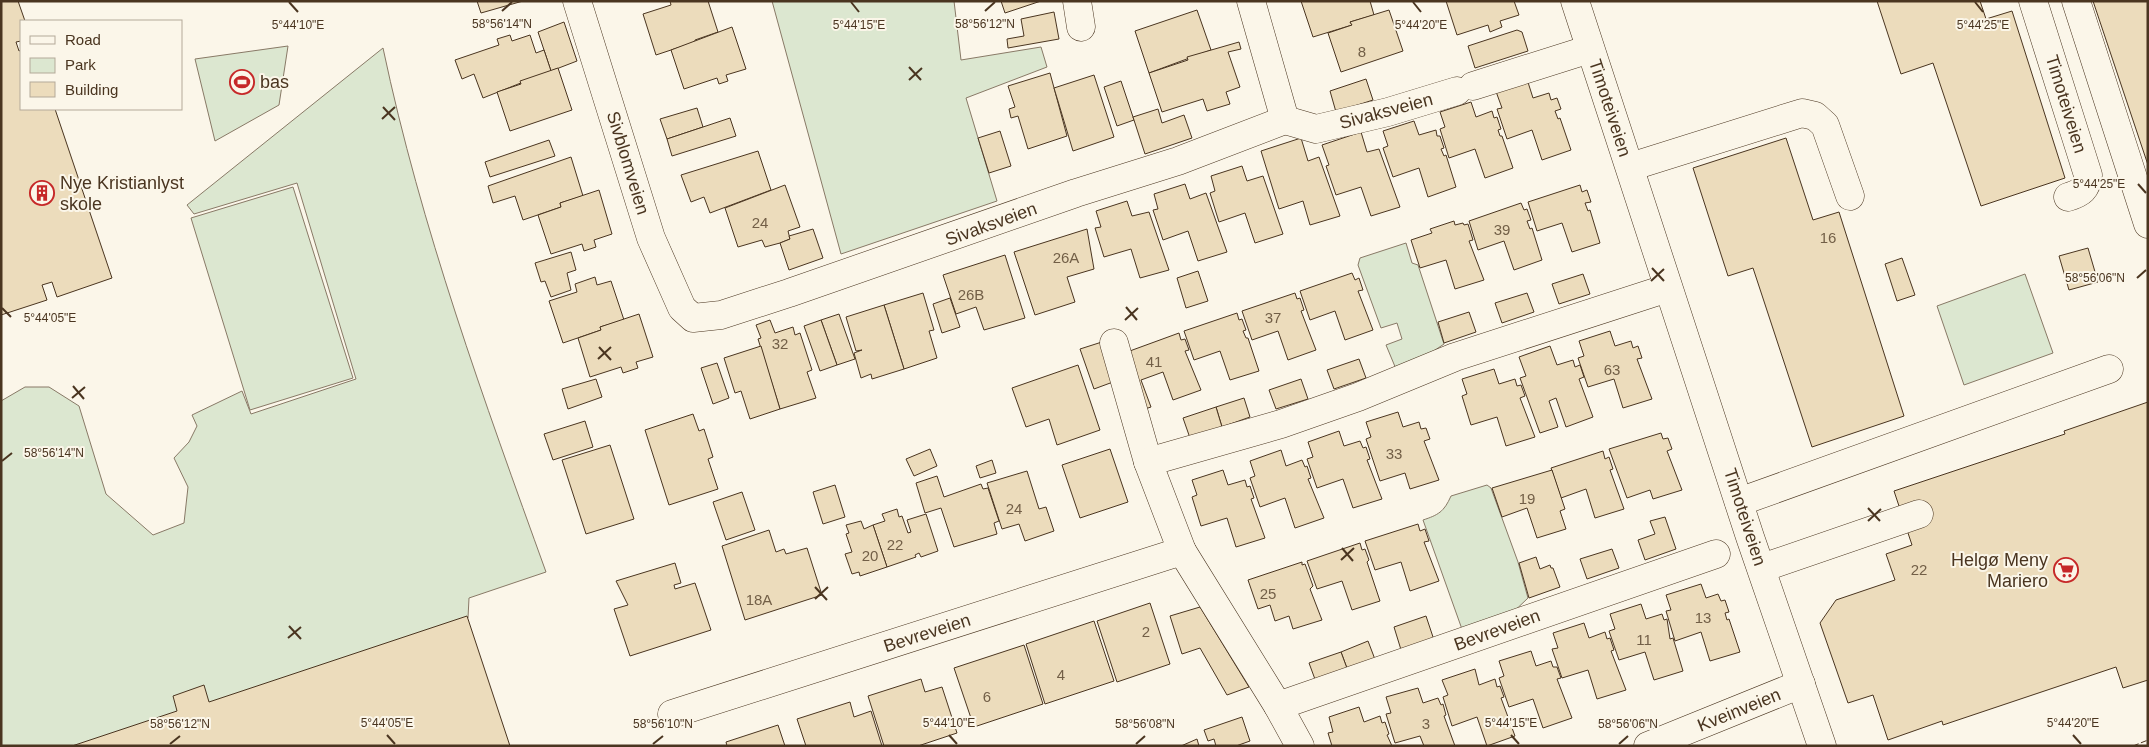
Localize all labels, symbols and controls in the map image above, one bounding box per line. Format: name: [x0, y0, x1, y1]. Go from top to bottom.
text: 58°56'14"N: [472, 17, 532, 31]
text: 58°56'12"N: [955, 17, 1015, 31]
text: 5°44'10"E: [272, 18, 324, 32]
text: 5°44'15"E: [833, 18, 885, 32]
text: 5°44'20"E: [1395, 18, 1447, 32]
text: 5°44'25"E: [1957, 18, 2009, 32]
legend: [20, 20, 182, 110]
text: Road: [65, 31, 101, 48]
house number: 8: [1358, 43, 1366, 60]
street label: Timoteiveien: [2042, 53, 2090, 155]
text: Park: [65, 56, 96, 73]
street label: Timoteiveien: [1585, 57, 1635, 159]
sports icon: bas: [229, 69, 255, 95]
place label: bas: [260, 72, 289, 92]
text: Building: [65, 81, 118, 98]
street label: Sivaksveien: [1337, 89, 1435, 133]
street label: Sivblomveien: [603, 109, 653, 217]
place label: Nye Kristianlyst skole: [60, 173, 184, 214]
text: 5°44'25"E: [2073, 177, 2125, 191]
building icon: Nye Kristianlyst skole: [29, 180, 55, 206]
street label: Sivaksveien: [942, 198, 1040, 250]
house number: 24: [752, 214, 768, 231]
house number: 39: [1494, 221, 1510, 238]
house number: 16: [1820, 229, 1836, 246]
house number: 26A: [1053, 249, 1079, 266]
text: 58°56'06"N: [2065, 271, 2125, 285]
house number: 26B: [958, 286, 984, 303]
house number: 37: [1265, 309, 1281, 326]
text: 5°44'05"E: [24, 311, 76, 325]
house number: 32: [772, 335, 788, 352]
house number: 41: [1146, 353, 1162, 370]
house number: 63: [1604, 361, 1620, 378]
house number: 33: [1386, 445, 1402, 462]
text: 58°56'14"N: [24, 446, 84, 460]
street label: Timoteiveien: [1720, 466, 1770, 568]
house number: 19: [1519, 490, 1535, 507]
house number: 24: [1006, 500, 1022, 517]
house number: 22: [887, 536, 903, 553]
house number: 20: [862, 547, 878, 564]
place label: Helgø Meny Mariero: [1951, 550, 2048, 591]
supermarket icon: Helgø Meny Mariero: [2053, 557, 2079, 583]
house number: 22: [1911, 561, 1927, 578]
house number: 25: [1260, 585, 1276, 602]
house number: 18A: [746, 591, 772, 608]
street label: Bevreveien: [1451, 605, 1543, 655]
house number: 13: [1695, 609, 1711, 626]
street label: Bevreveien: [881, 610, 973, 656]
house number: 2: [1142, 623, 1150, 640]
house number: 11: [1636, 631, 1652, 648]
house number: 4: [1057, 666, 1065, 683]
street label: Kveinveien: [1694, 684, 1784, 736]
house number: 6: [983, 688, 991, 705]
house number: 3: [1422, 715, 1430, 732]
text: 5°44'05"E: [361, 716, 413, 730]
text: 5°44'10"E: [923, 716, 975, 730]
text: 5°44'15"E: [1485, 716, 1537, 730]
text: 5°44'20"E: [2047, 716, 2099, 730]
text: 58°56'12"N: [150, 717, 210, 731]
text: 58°56'10"N: [633, 717, 693, 731]
text: 58°56'08"N: [1115, 717, 1175, 731]
text: 58°56'06"N: [1598, 717, 1658, 731]

